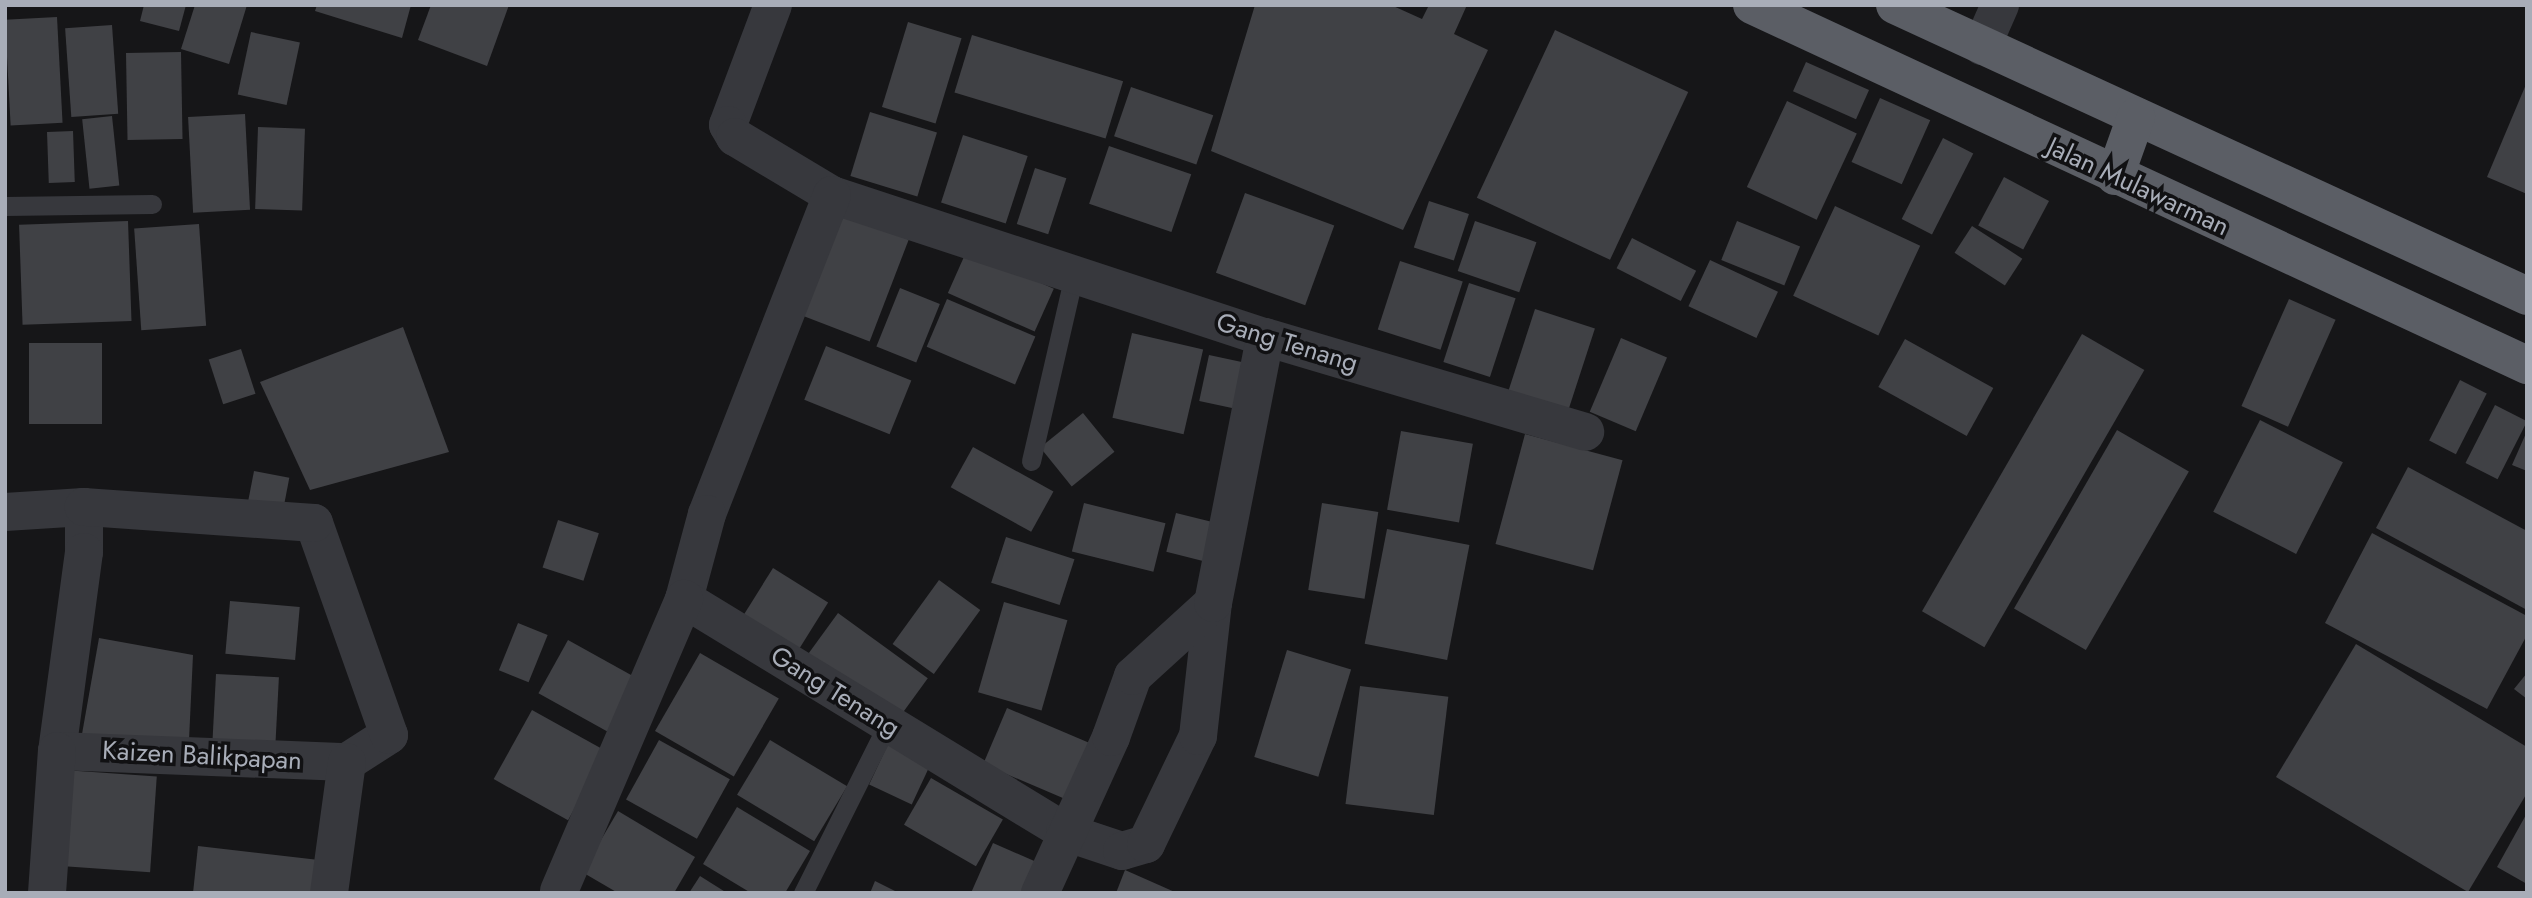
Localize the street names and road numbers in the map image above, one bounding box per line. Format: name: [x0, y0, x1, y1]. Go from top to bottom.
street label: Jalan Mulawarman: [2042, 131, 2234, 243]
street label: Gang Tenang: [1212, 307, 1362, 379]
street label: Gang Tenang: [765, 640, 905, 744]
street label: Kaizen Balikpapan: [101, 735, 303, 777]

